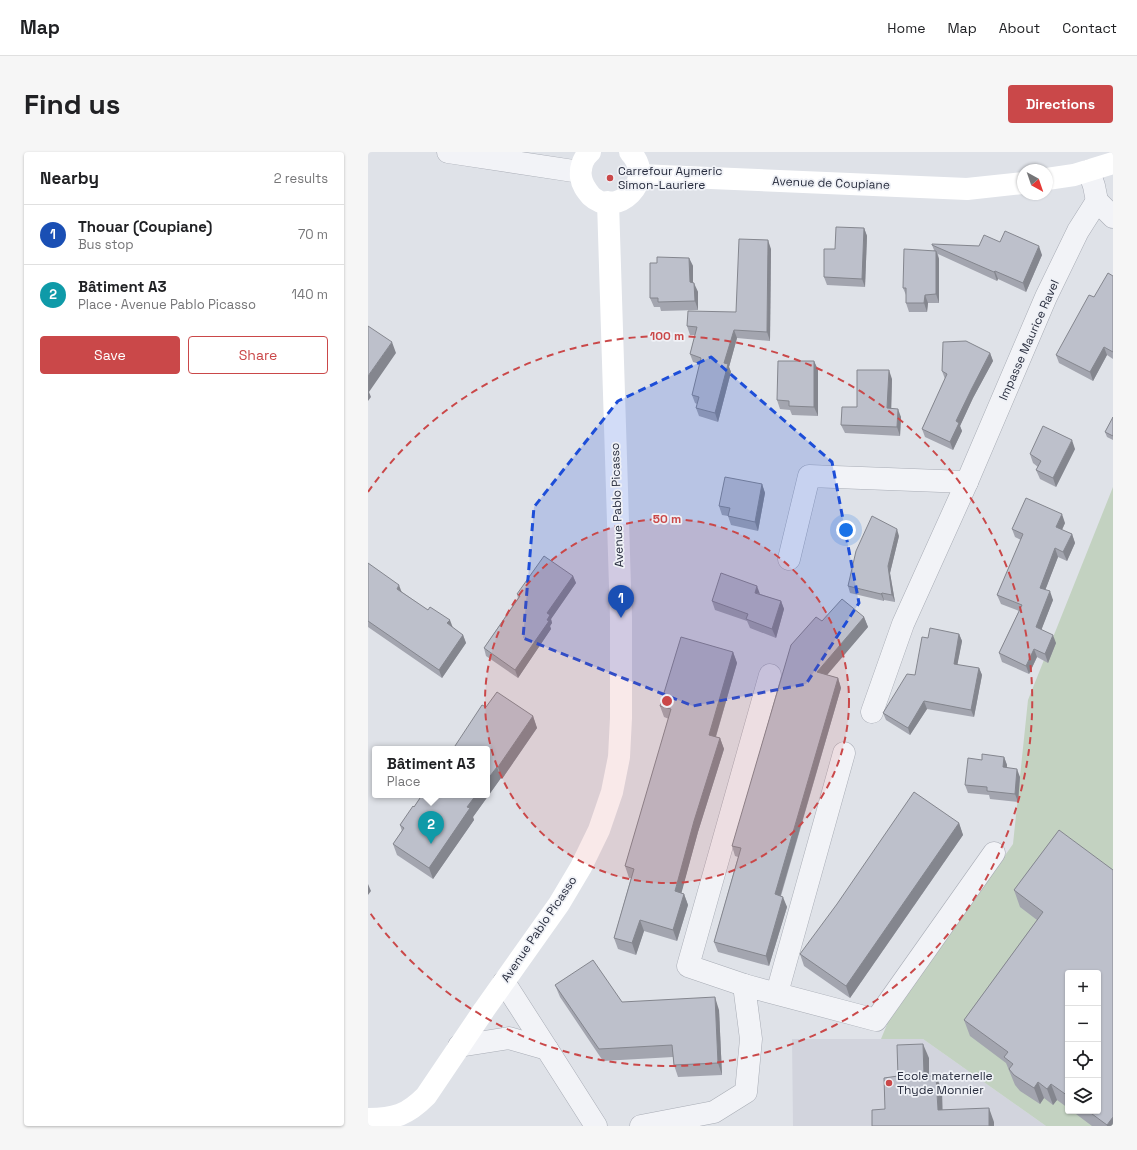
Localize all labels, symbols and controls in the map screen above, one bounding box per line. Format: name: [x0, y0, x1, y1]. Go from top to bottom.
text: Map: [20, 15, 60, 40]
text: Home: [887, 19, 925, 37]
text: Map: [947, 19, 977, 37]
text: About: [999, 19, 1040, 37]
text: Contact: [1062, 19, 1117, 37]
button: Directions: [1008, 85, 1113, 123]
text: Find us: [24, 86, 121, 122]
place label: Carrefour Aymeric Simon-Lauriere: [618, 163, 723, 193]
north arrow: [1017, 164, 1053, 200]
text: Nearby: [40, 167, 99, 189]
text: 2 results: [274, 170, 328, 187]
marker: Carrefour Aymeric Simon-Lauriere: [605, 173, 615, 183]
street label: Avenue de Coupiane: [772, 173, 890, 193]
text: Thouar (Coupiane): [78, 217, 212, 236]
text: 1: [50, 226, 56, 243]
text: 70 m: [298, 226, 328, 243]
text: Bus stop: [78, 236, 134, 253]
text: Bâtiment A3: [78, 277, 167, 296]
street label: Impasse Maurice Ravel: [995, 277, 1063, 403]
text: 2: [49, 286, 57, 303]
text: 140 m: [292, 286, 328, 303]
text: Place · Avenue Pablo Picasso: [78, 296, 256, 313]
text: 100 m: [650, 328, 684, 344]
button: Save: [40, 336, 180, 374]
button: Share: [188, 336, 328, 374]
street label: Avenue Pablo Picasso: [607, 442, 627, 568]
text: 50 m: [653, 511, 681, 527]
your location: [836, 520, 856, 540]
pin: 1: [608, 585, 634, 618]
centre of rings: [660, 694, 674, 708]
popup: [372, 746, 490, 798]
text: Bâtiment A3: [387, 754, 475, 773]
text: Place: [387, 773, 421, 790]
pin: 2: [418, 811, 444, 844]
street label: Avenue Pablo Picasso: [497, 873, 581, 985]
map controls: [1065, 970, 1101, 1114]
button: +: [1065, 970, 1101, 1006]
button: −: [1065, 1006, 1101, 1042]
button: locate: [1065, 1042, 1101, 1078]
place label: Ecole maternelle Thyde Monnier: [897, 1068, 993, 1098]
marker: Ecole maternelle Thyde Monnier: [884, 1078, 894, 1088]
button: layers: [1065, 1078, 1101, 1114]

